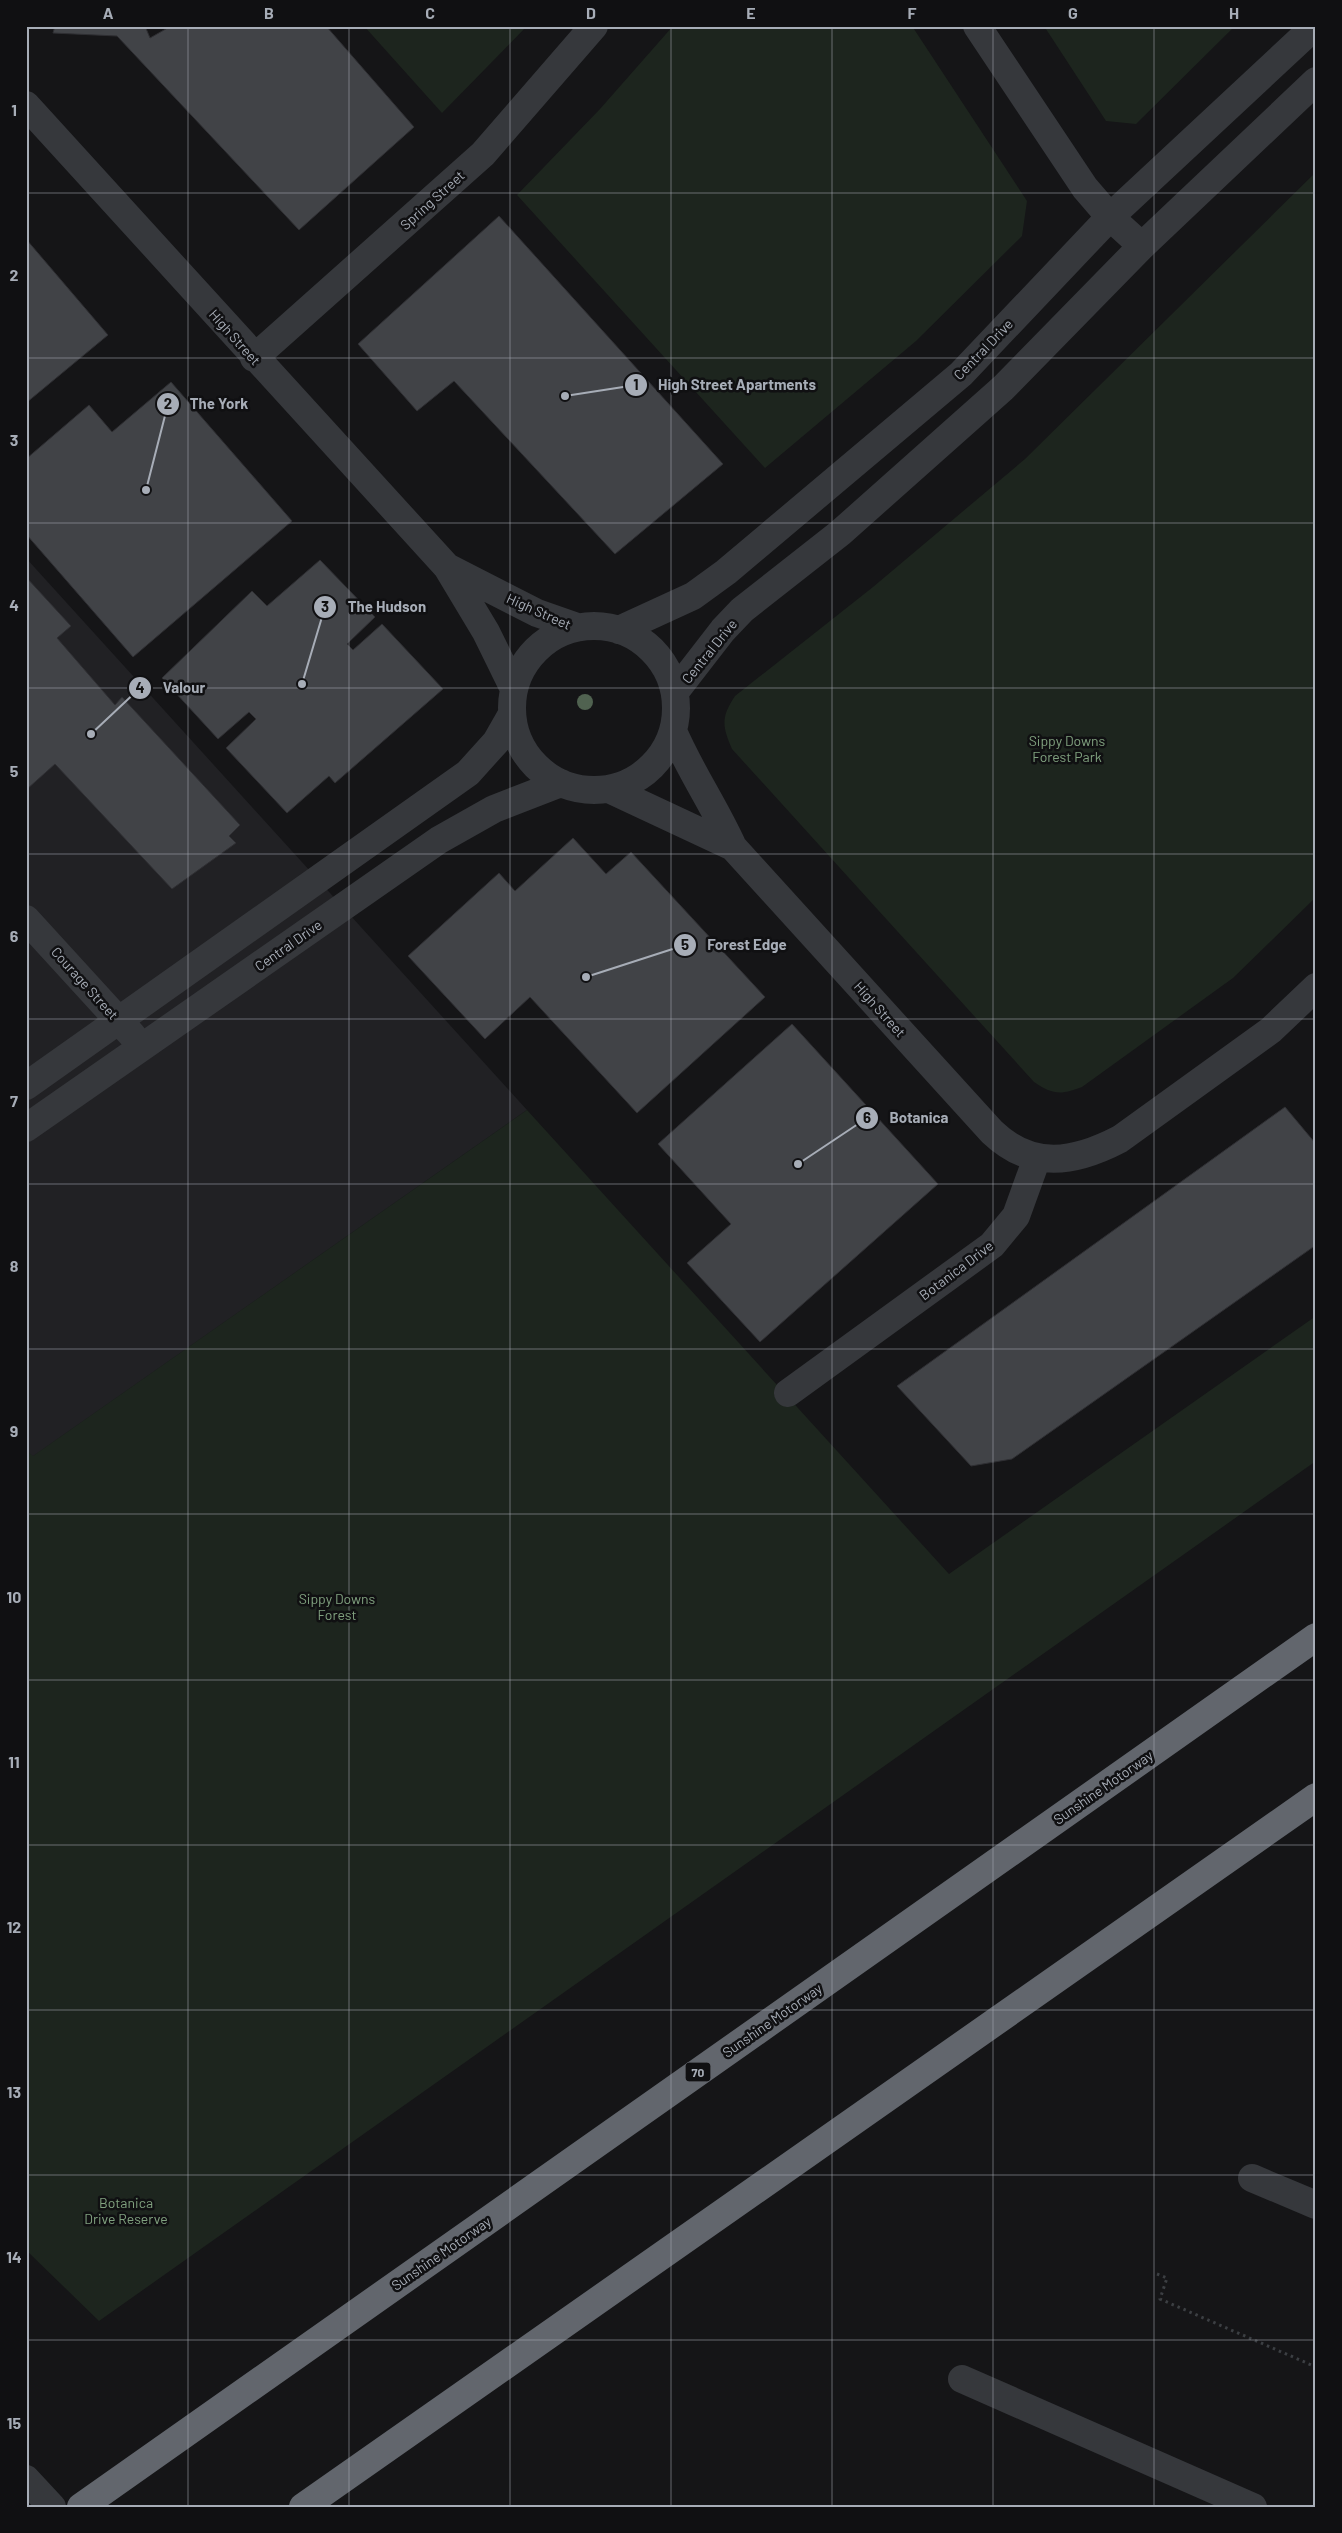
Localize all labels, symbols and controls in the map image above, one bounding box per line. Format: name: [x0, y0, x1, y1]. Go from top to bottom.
text: A: [103, 3, 114, 22]
text: B: [264, 3, 274, 22]
text: C: [425, 3, 435, 22]
text: D: [586, 3, 596, 22]
text: E: [746, 3, 756, 22]
text: F: [908, 3, 917, 22]
text: G: [1068, 3, 1078, 22]
text: H: [1229, 3, 1239, 22]
text: 1: [11, 100, 17, 119]
street label: Spring Street: [396, 167, 468, 233]
text: 2: [10, 265, 19, 284]
street label: High Street: [206, 306, 264, 368]
street label: Central Drive: [950, 315, 1016, 383]
callout: High Street Apartments: [623, 370, 826, 400]
text: 1: [633, 375, 639, 393]
text: High Street Apartments: [658, 375, 816, 393]
callout: The York: [155, 389, 258, 419]
text: 2: [164, 394, 172, 412]
text: The York: [190, 394, 248, 412]
text: 3: [10, 430, 18, 449]
street label: High Street: [504, 589, 574, 633]
callout: The Hudson: [312, 592, 436, 622]
text: 4: [9, 595, 19, 614]
text: 3: [321, 597, 329, 615]
text: The Hudson: [348, 597, 426, 615]
street label: Central Drive: [678, 615, 740, 687]
callout: Valour: [128, 673, 215, 703]
text: 4: [135, 678, 145, 696]
text: Valour: [163, 678, 205, 696]
park label: Sippy Downs Forest Park: [1029, 732, 1106, 765]
text: 5: [10, 761, 19, 780]
street label: Central Drive: [251, 916, 325, 974]
text: 6: [10, 926, 19, 945]
callout: Forest Edge: [673, 930, 797, 960]
text: 5: [681, 935, 689, 953]
text: Forest Edge: [707, 935, 787, 953]
street label: Courage Street: [48, 943, 122, 1023]
street label: High Street: [851, 978, 909, 1040]
text: 7: [10, 1091, 18, 1110]
callout: Botanica: [855, 1103, 959, 1133]
text: 6: [863, 1108, 871, 1126]
text: Botanica: [889, 1108, 949, 1126]
street label: Botanica Drive: [916, 1237, 996, 1303]
text: 8: [10, 1256, 19, 1275]
text: 9: [10, 1421, 18, 1440]
text: 10: [7, 1587, 21, 1606]
park label: Sippy Downs Forest: [299, 1590, 376, 1623]
street label: Sunshine Motorway: [1050, 1746, 1157, 1828]
text: 11: [8, 1752, 20, 1771]
text: 12: [7, 1917, 21, 1936]
street label: Sunshine Motorway: [719, 1979, 826, 2061]
road number: 70: [686, 2062, 710, 2082]
text: 13: [7, 2082, 21, 2101]
park label: Botanica Drive Reserve: [84, 2194, 168, 2227]
street label: Sunshine Motorway: [388, 2212, 495, 2294]
text: 14: [6, 2247, 22, 2266]
text: 15: [7, 2413, 22, 2432]

